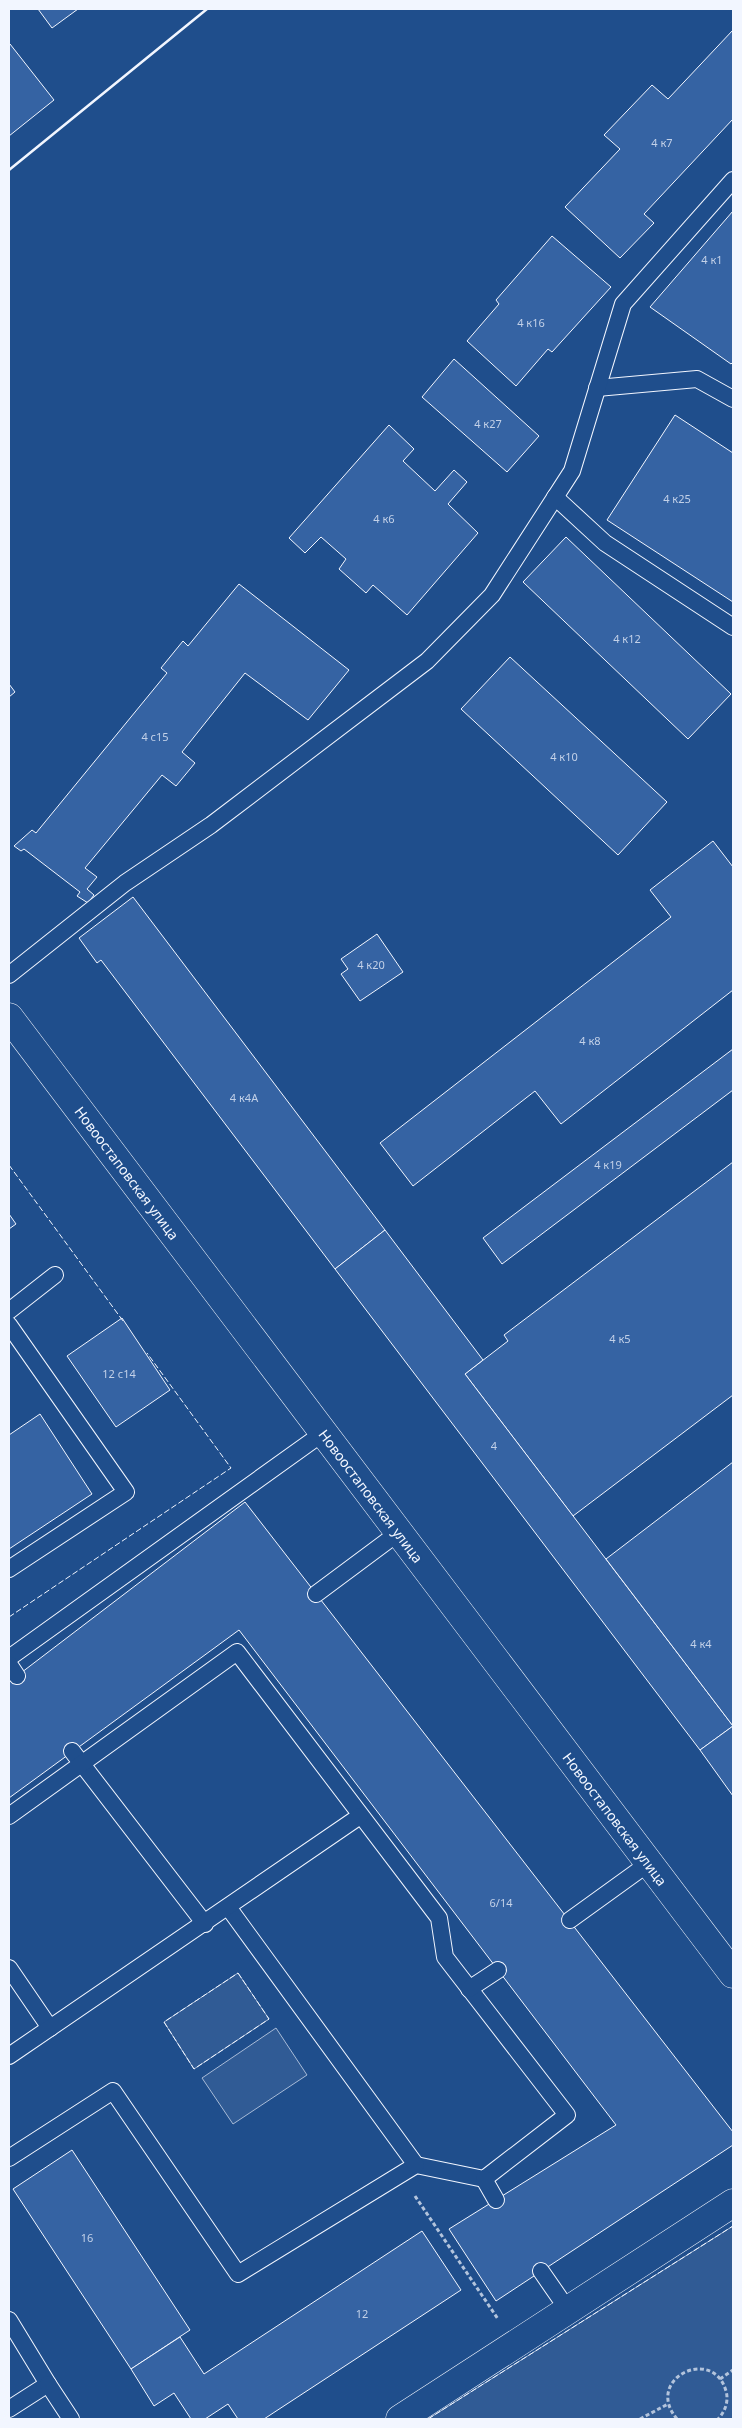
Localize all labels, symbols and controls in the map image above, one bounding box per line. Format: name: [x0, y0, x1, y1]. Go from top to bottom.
house number: 4 к7: [651, 135, 673, 150]
house number: 4 к1: [701, 252, 723, 267]
house number: 4 к16: [517, 315, 545, 330]
house number: 4 к27: [474, 416, 502, 431]
house number: 4 к25: [663, 491, 691, 506]
house number: 4 к6: [373, 511, 395, 526]
house number: 4 к12: [613, 631, 641, 646]
house number: 4 с15: [141, 729, 169, 744]
house number: 4 к10: [550, 749, 578, 764]
house number: 4 к20: [357, 957, 385, 972]
house number: 4 к8: [579, 1033, 601, 1048]
house number: 4 к4А: [230, 1090, 259, 1105]
street label: Новоостаповская улица: [71, 1102, 183, 1244]
house number: 4 к19: [594, 1157, 622, 1172]
house number: 4 к5: [609, 1331, 631, 1346]
house number: 12 с14: [102, 1366, 136, 1381]
street label: Новоостаповская улица: [315, 1425, 427, 1567]
house number: 4: [491, 1438, 498, 1453]
house number: 4 к4: [690, 1636, 712, 1651]
street label: Новоостаповская улица: [559, 1748, 671, 1890]
house number: 6/14: [490, 1895, 513, 1910]
house number: 16: [81, 2230, 93, 2245]
house number: 12: [356, 2306, 368, 2321]

